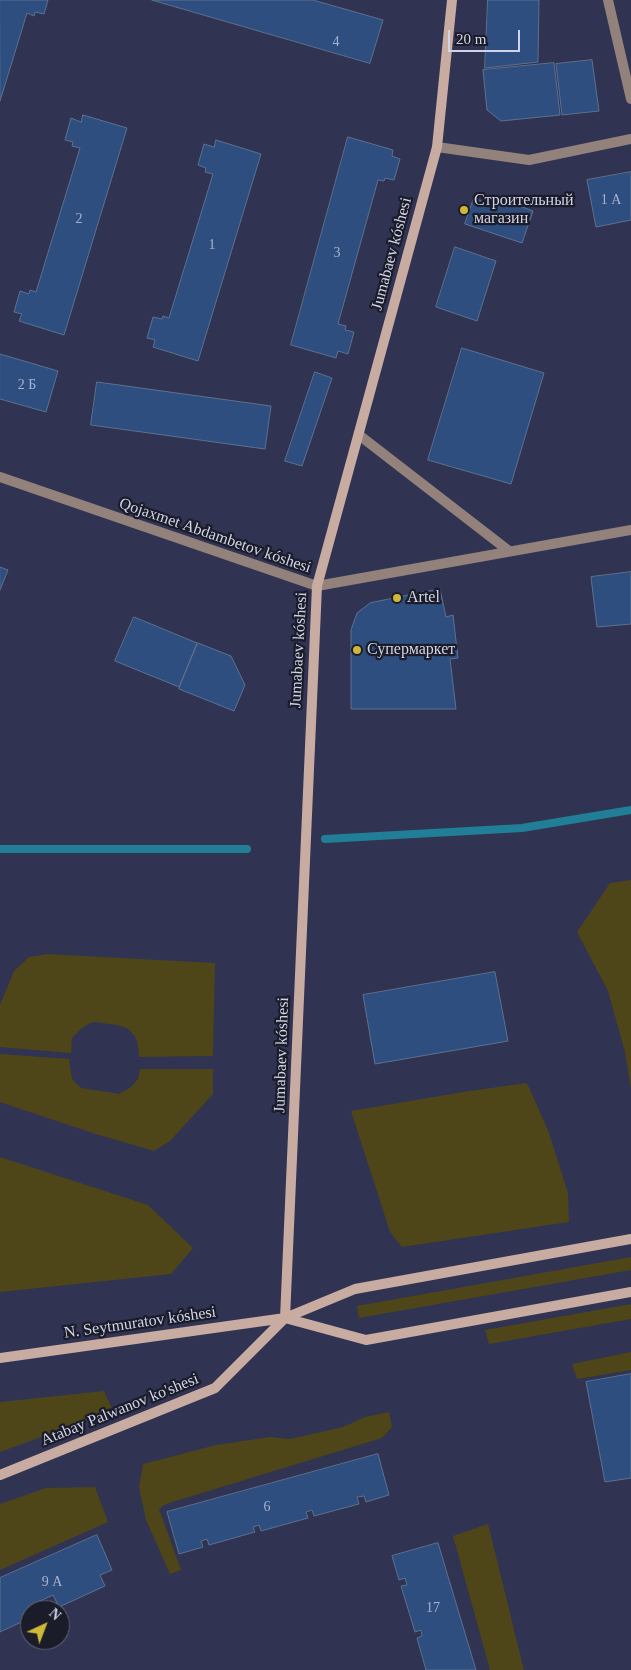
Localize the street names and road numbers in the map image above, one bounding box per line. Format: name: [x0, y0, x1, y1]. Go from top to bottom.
street label: Jumabaev kóshesi: [368, 196, 416, 312]
street label: Qojaxmet Abdambetov kóshesi: [116, 494, 314, 578]
street label: Jumabaev kóshesi: [286, 592, 312, 708]
street label: Jumabaev kóshesi: [270, 997, 294, 1113]
street label: N. Seytmuratov kóshesi: [63, 1303, 217, 1343]
street label: Atabay Palwanov ko'shesi: [38, 1370, 202, 1450]

